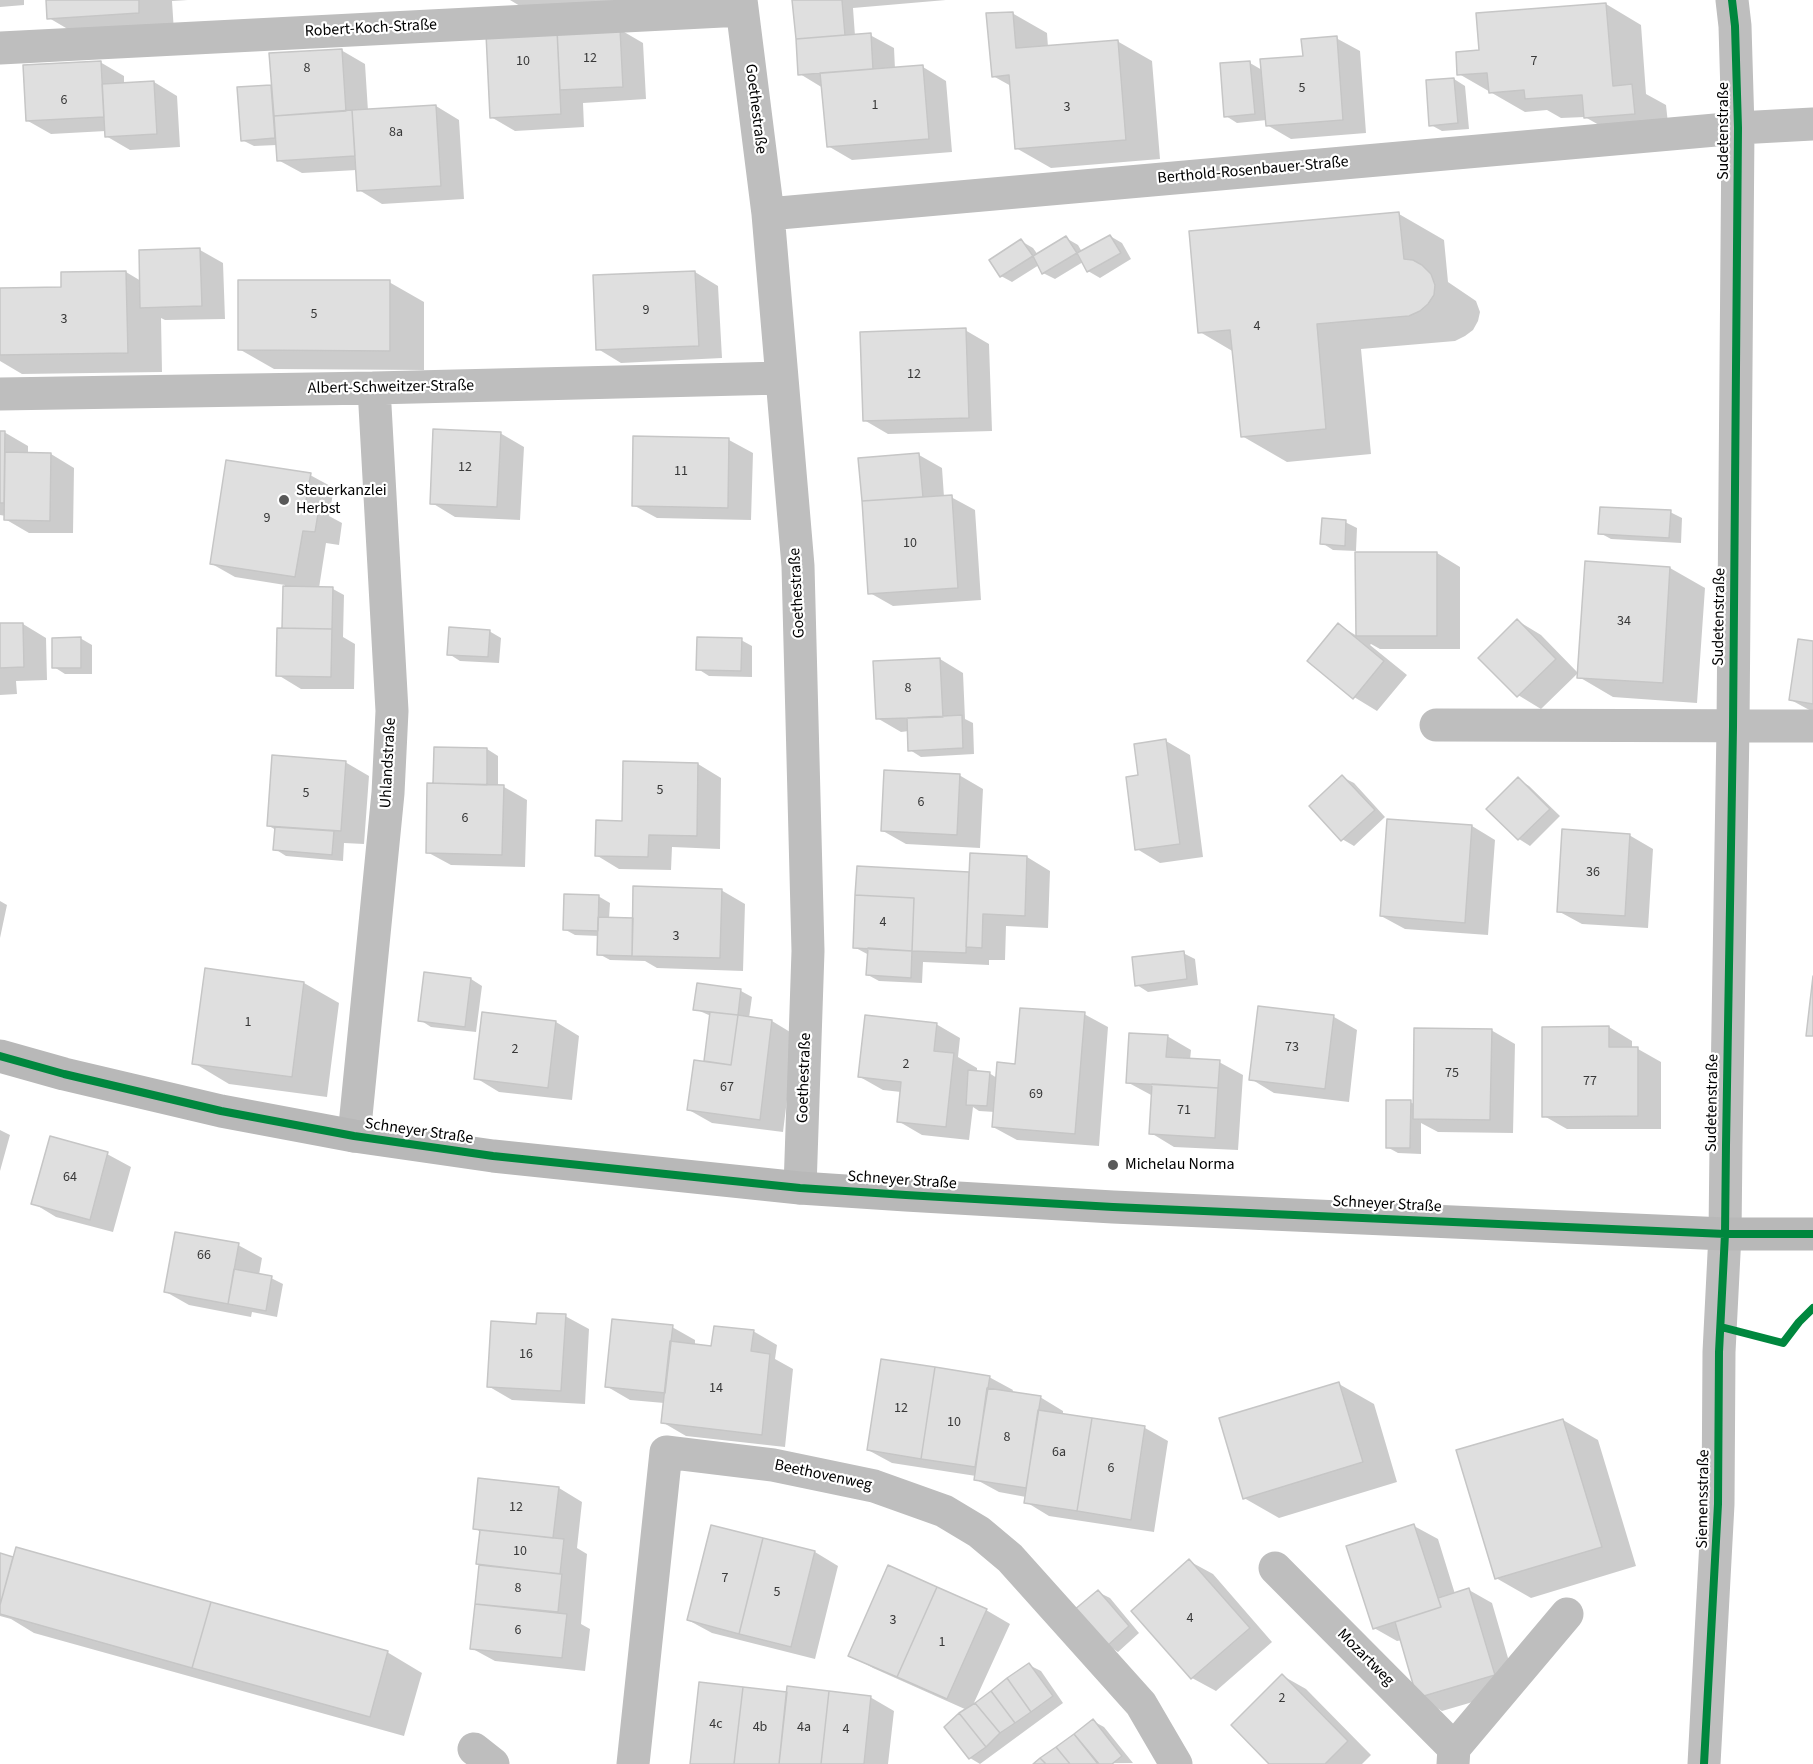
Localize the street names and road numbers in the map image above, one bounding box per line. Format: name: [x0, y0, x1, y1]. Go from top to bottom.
street label: Robert-Koch-Straße: [304, 16, 438, 42]
street label: Goethestraße: [740, 63, 770, 155]
street label: Sudetenstraße: [1714, 82, 1734, 180]
street label: Berthold-Rosenbauer-Straße: [1157, 153, 1349, 189]
street label: Albert-Schweitzer-Straße: [308, 377, 474, 399]
street label: Goethestraße: [786, 547, 810, 639]
street label: Sudetenstraße: [1710, 568, 1730, 666]
street label: Uhlandstraße: [377, 717, 401, 809]
street label: Goethestraße: [794, 1032, 816, 1124]
street label: Sudetenstraße: [1703, 1054, 1723, 1152]
street label: Schneyer Straße: [364, 1115, 474, 1149]
street label: Schneyer Straße: [847, 1168, 957, 1194]
street label: Schneyer Straße: [1332, 1193, 1442, 1217]
street label: Siemensstraße: [1694, 1449, 1714, 1549]
street label: Beethovenweg: [772, 1456, 874, 1496]
street label: Mozartweg: [1332, 1625, 1398, 1691]

